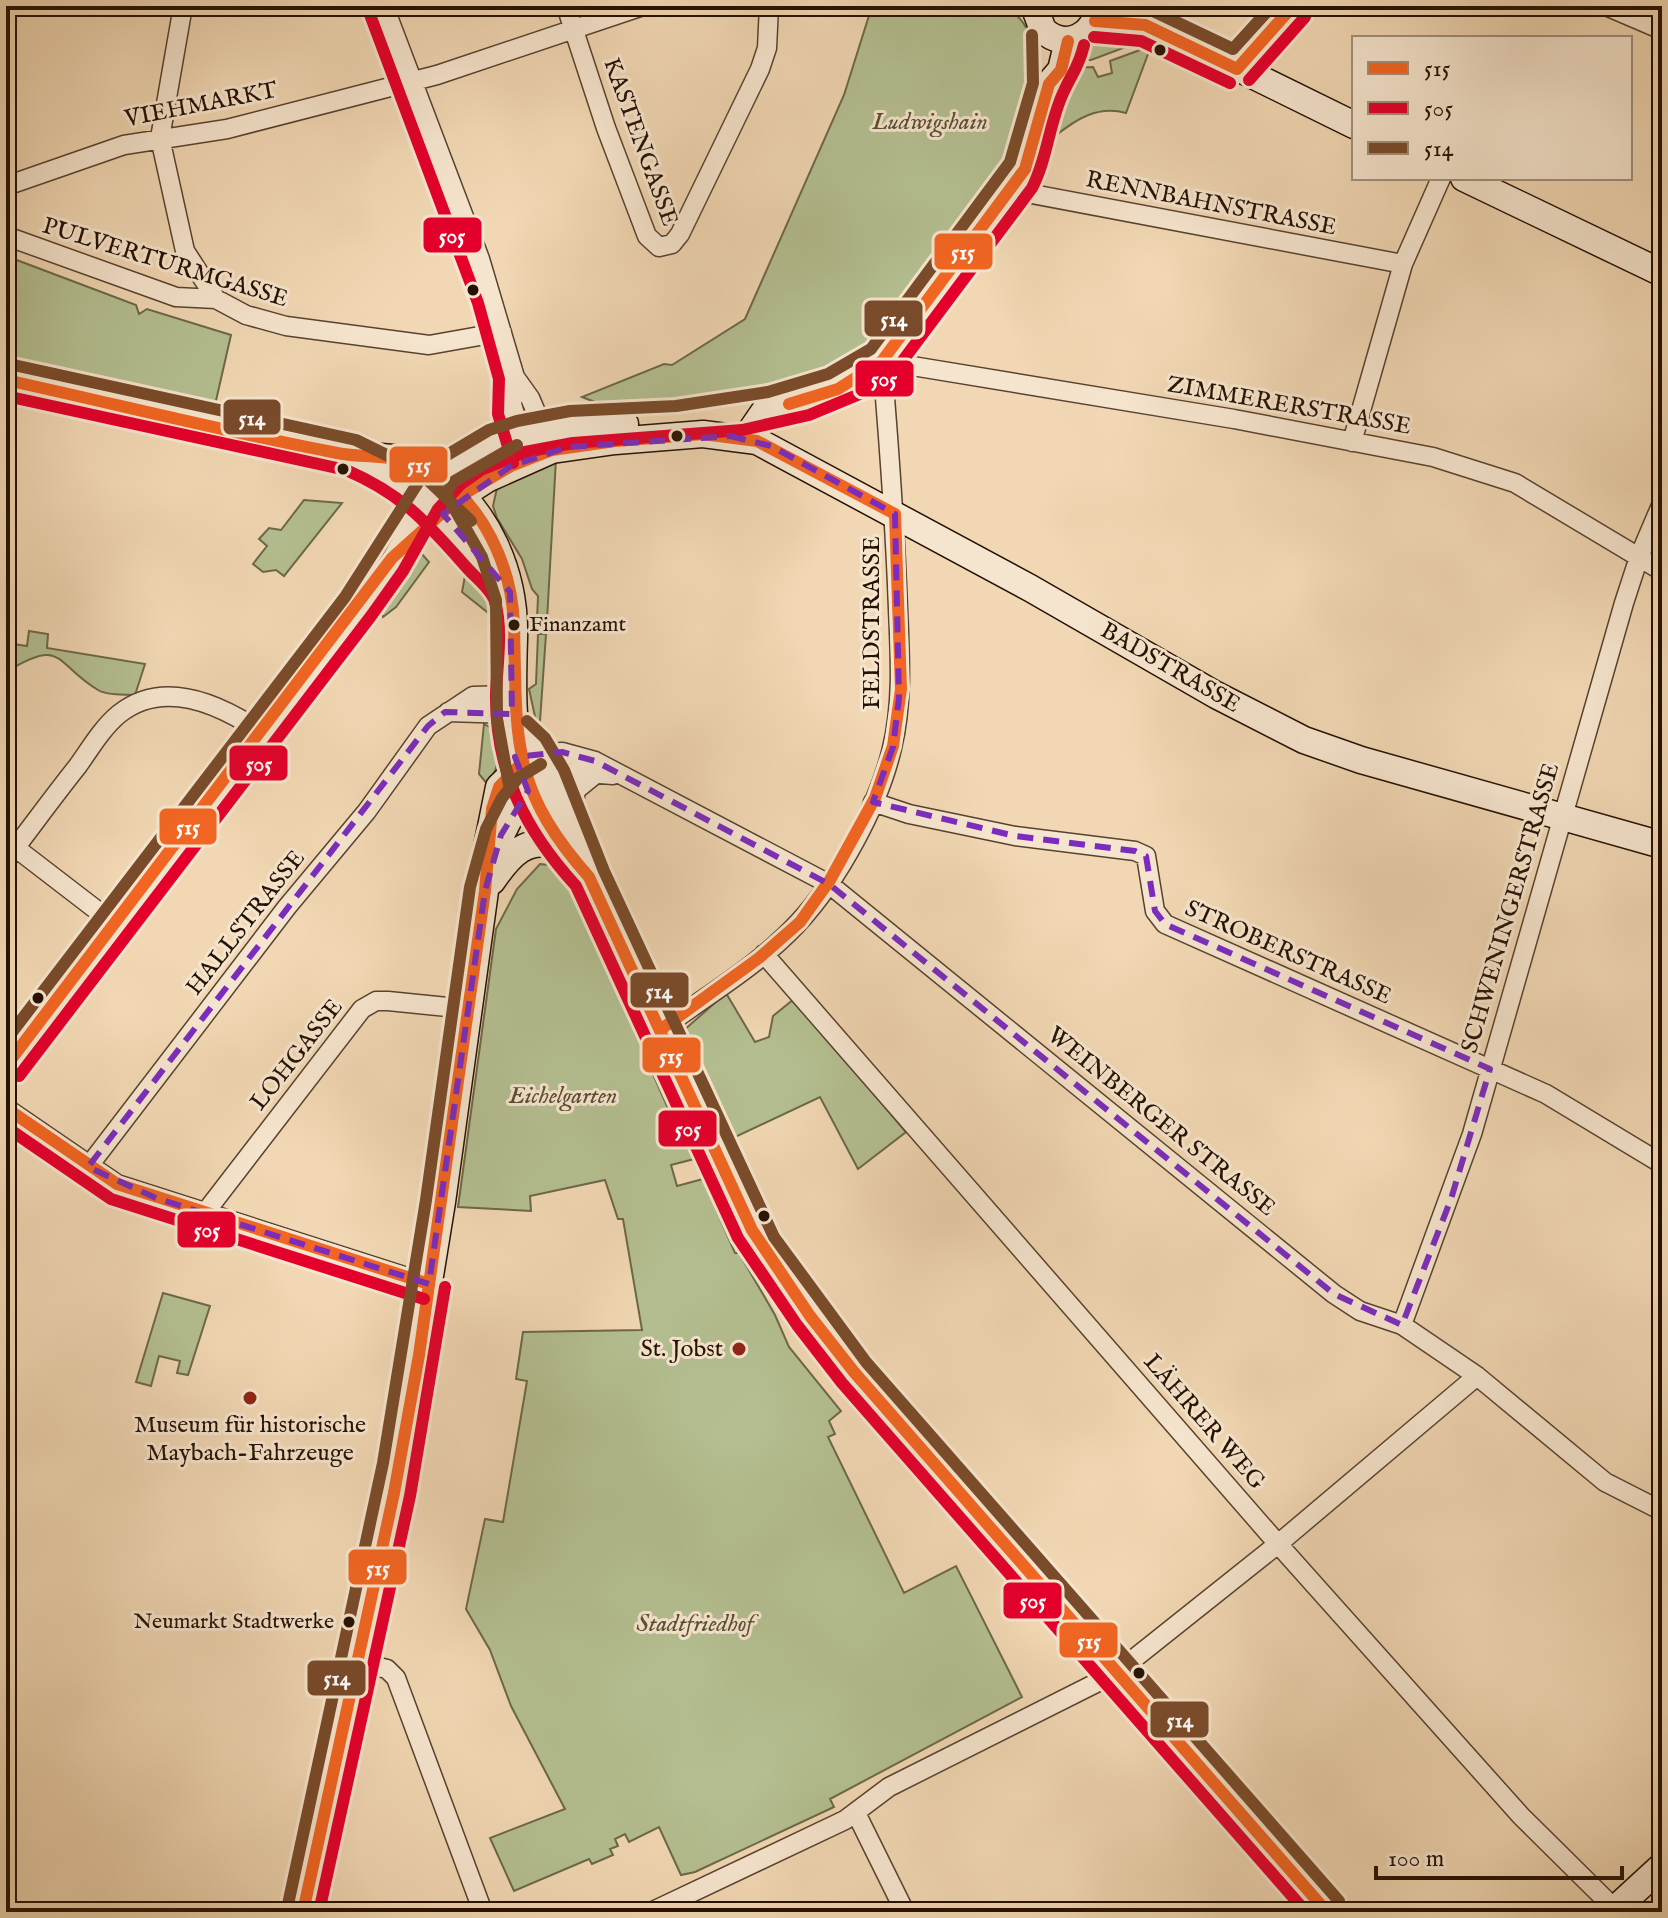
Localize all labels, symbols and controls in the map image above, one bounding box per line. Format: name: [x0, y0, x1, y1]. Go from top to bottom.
legend: [1352, 36, 1632, 180]
unlabelled marker: [1152, 42, 1168, 58]
street label: KASTENGASSE: [595, 54, 685, 230]
text: 515: [1424, 54, 1451, 85]
street label: VIEHMARKT: [121, 75, 280, 135]
text: 505: [1424, 94, 1453, 125]
park label: Ludwigshain: [871, 107, 988, 138]
text: 514: [1424, 134, 1454, 165]
street label: RENNBAHNSTRASSE: [1083, 164, 1339, 244]
street label: PULVERTURMGASSE: [38, 211, 292, 315]
line badge: 505: [422, 216, 483, 254]
text: 505: [439, 223, 465, 251]
line badge: 515: [933, 232, 994, 271]
text: 515: [951, 239, 975, 267]
unlabelled marker: [465, 282, 481, 298]
line badge: 514: [863, 299, 924, 338]
text: 514: [881, 306, 909, 334]
line badge: 505: [854, 359, 915, 398]
text: 505: [871, 366, 897, 394]
street label: ZIMMERERSTRASSE: [1165, 369, 1413, 443]
line badge: 514: [222, 398, 282, 436]
text: 514: [239, 405, 267, 433]
unlabelled marker: [669, 428, 685, 444]
line badge: 515: [388, 445, 449, 484]
text: 515: [407, 452, 431, 480]
unlabelled marker: [335, 461, 351, 477]
street label: FELDSTRASSE: [857, 536, 888, 710]
place label: Finanzamt: [529, 611, 626, 639]
street label: BADSTRASSE: [1094, 615, 1246, 721]
marker: Finanzamt: [506, 617, 522, 633]
line badge: 505: [228, 744, 289, 782]
text: 505: [246, 751, 272, 779]
street label: SCHWENINGERSTRASSE: [1455, 759, 1567, 1057]
line badge: 515: [158, 807, 218, 846]
text: 515: [176, 814, 200, 842]
street label: HALLSTRASSE: [180, 844, 312, 1002]
street label: STROBERSTRASSE: [1180, 893, 1396, 1013]
line badge: 514: [629, 971, 690, 1009]
text: 514: [646, 978, 674, 1006]
unlabelled marker: [30, 990, 46, 1006]
street label: LOHGASSE: [244, 993, 350, 1117]
street label: WEINBERGER STRASSE: [1040, 1020, 1282, 1224]
line badge: 515: [641, 1036, 702, 1074]
text: 515: [659, 1043, 683, 1071]
park label: Eichelgarten: [508, 1081, 617, 1112]
line badge: 505: [657, 1109, 718, 1148]
text: 505: [675, 1116, 701, 1144]
unlabelled marker: [756, 1208, 772, 1224]
line badge: 505: [176, 1210, 237, 1249]
text: 505: [194, 1217, 220, 1245]
place label: St. Jobst: [640, 1334, 723, 1365]
marker: St. Jobst: [730, 1340, 748, 1358]
street label: LÄHRER WEG: [1136, 1347, 1272, 1497]
marker: Museum für historische Maybach-Fahrzeuge: [241, 1389, 259, 1407]
place label: Museum für historische Maybach-Fahrzeuge: [134, 1410, 366, 1469]
line badge: 515: [347, 1548, 408, 1586]
text: 515: [366, 1555, 390, 1583]
line badge: 505: [1002, 1581, 1063, 1620]
text: 505: [1020, 1588, 1046, 1616]
place label: Neumarkt Stadtwerke: [134, 1608, 334, 1636]
park label: Stadtfriedhof: [636, 1609, 760, 1640]
marker: Neumarkt Stadtwerke: [341, 1614, 357, 1630]
line badge: 515: [1058, 1621, 1119, 1659]
text: 515: [1077, 1628, 1101, 1656]
line badge: 514: [306, 1659, 367, 1697]
text: 514: [324, 1665, 352, 1693]
unlabelled marker: [1131, 1665, 1147, 1681]
line badge: 514: [1149, 1700, 1210, 1739]
text: 514: [1167, 1707, 1195, 1735]
scale bar: [1376, 1830, 1622, 1880]
text: 100 m: [1388, 1844, 1444, 1875]

